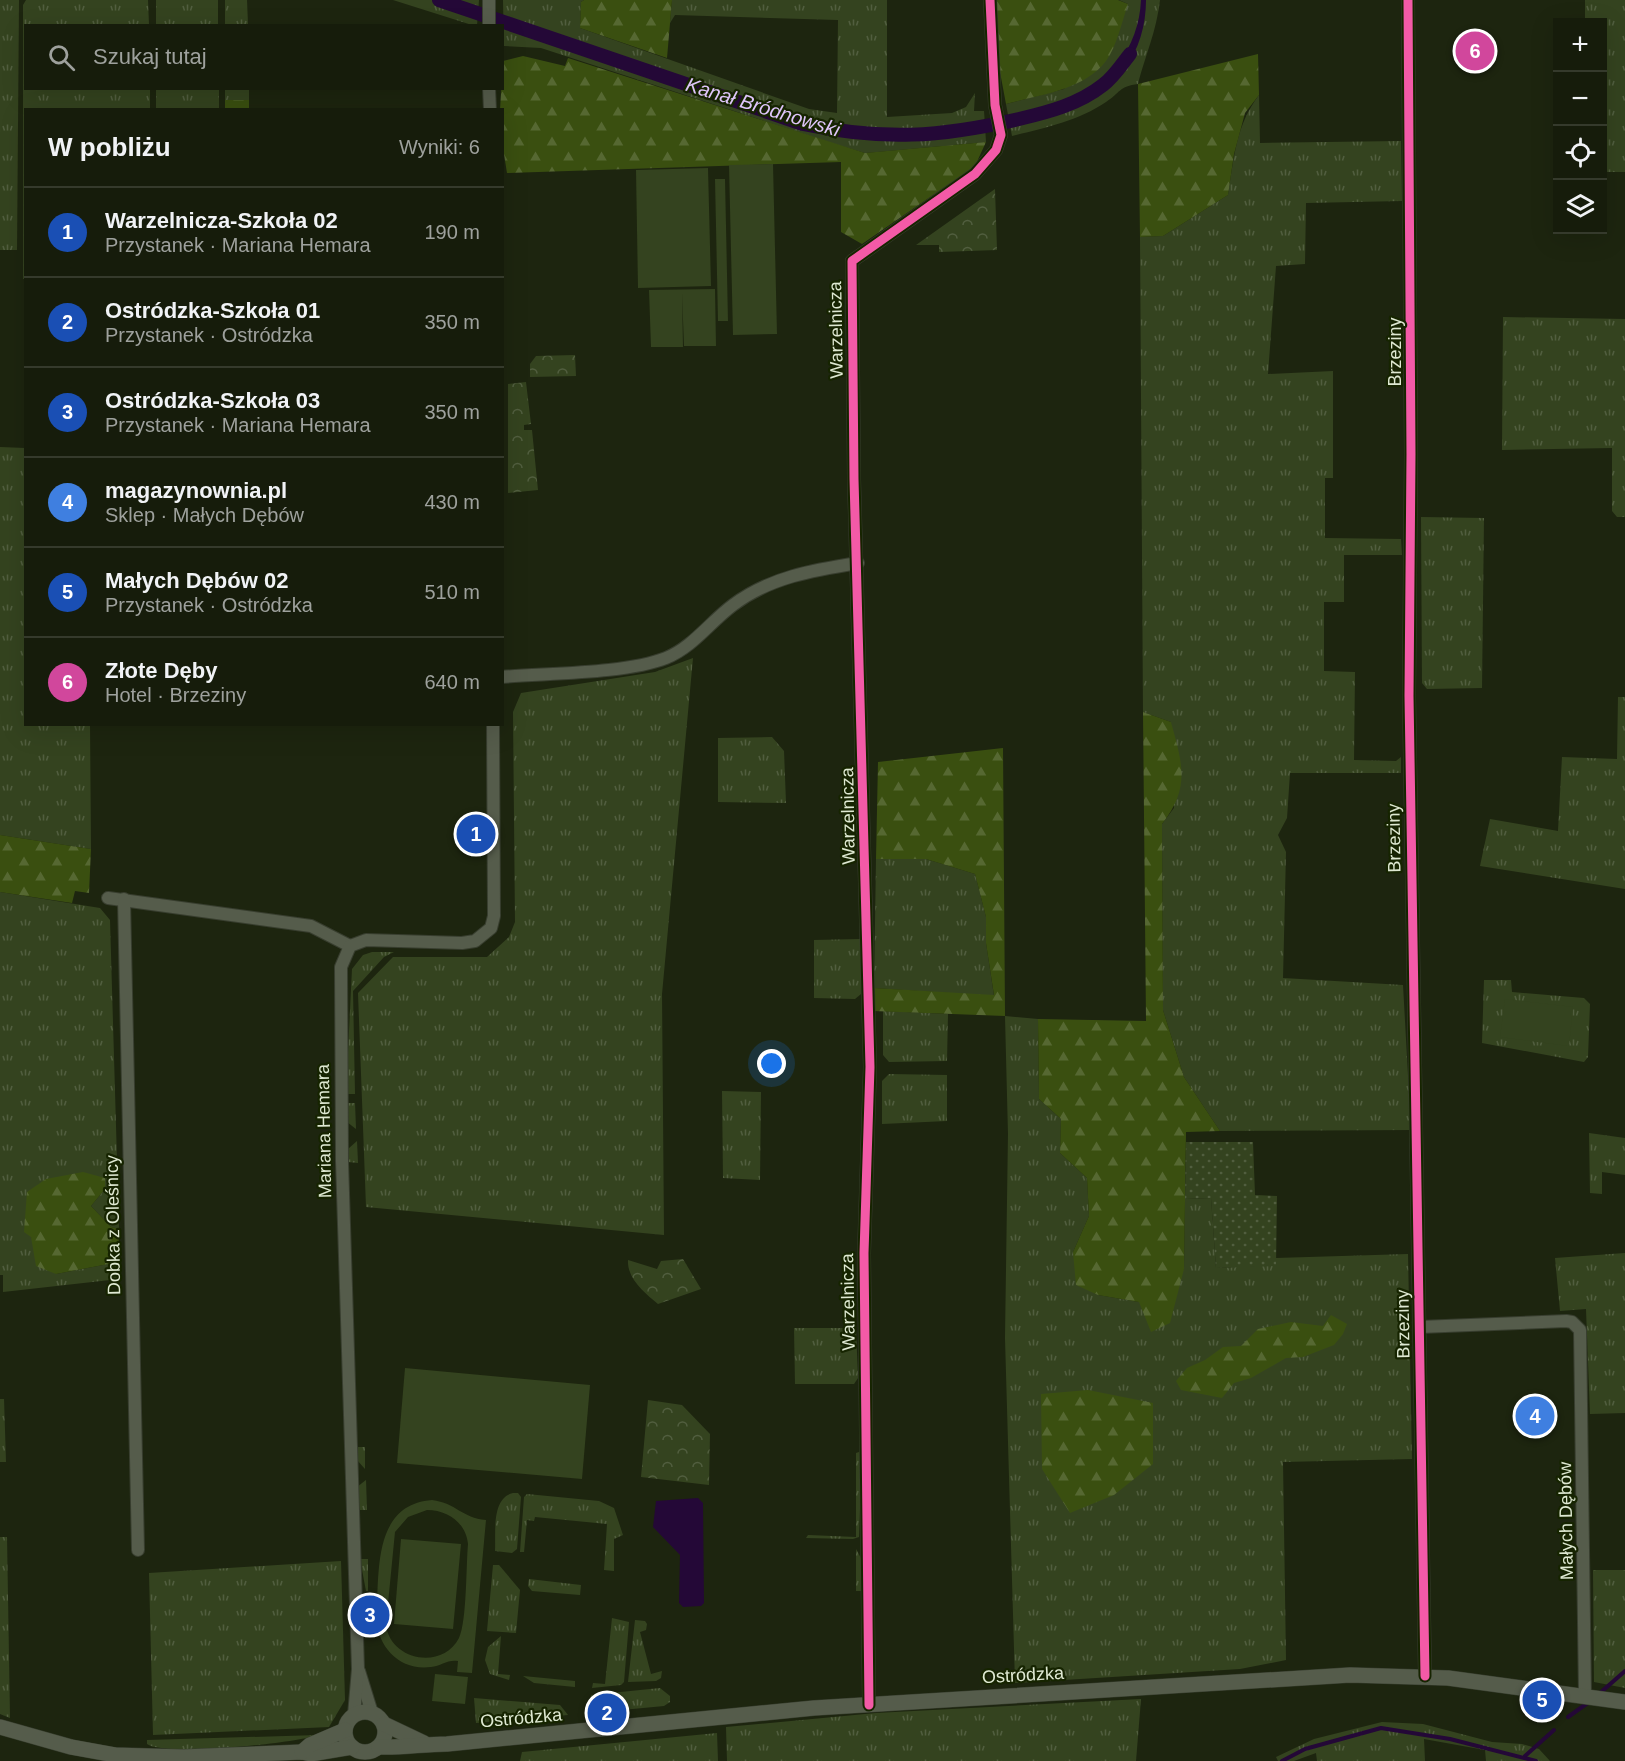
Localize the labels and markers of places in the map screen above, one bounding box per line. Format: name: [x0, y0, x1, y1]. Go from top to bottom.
pin: 6: [1456, 28, 1494, 74]
pin: 1: [456, 812, 496, 856]
pin: 4: [1516, 1394, 1555, 1438]
pin: 3: [350, 1592, 389, 1638]
pin: 5: [1522, 1678, 1562, 1722]
pin: 2: [588, 1690, 626, 1736]

